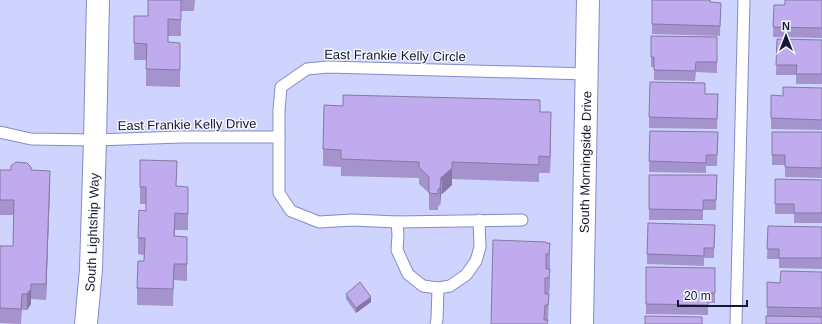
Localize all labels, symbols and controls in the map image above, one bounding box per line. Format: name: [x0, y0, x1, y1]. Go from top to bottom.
north arrow: [766, 16, 806, 56]
text: N: [782, 20, 790, 32]
street label: East Frankie Kelly Circle: [324, 47, 466, 64]
street label: South Morningside Drive: [577, 91, 594, 233]
street label: East Frankie Kelly Drive: [118, 116, 256, 133]
street label: South Lightship Way: [82, 172, 102, 292]
scale bar: [678, 282, 747, 308]
text: 20 m: [684, 289, 711, 303]

